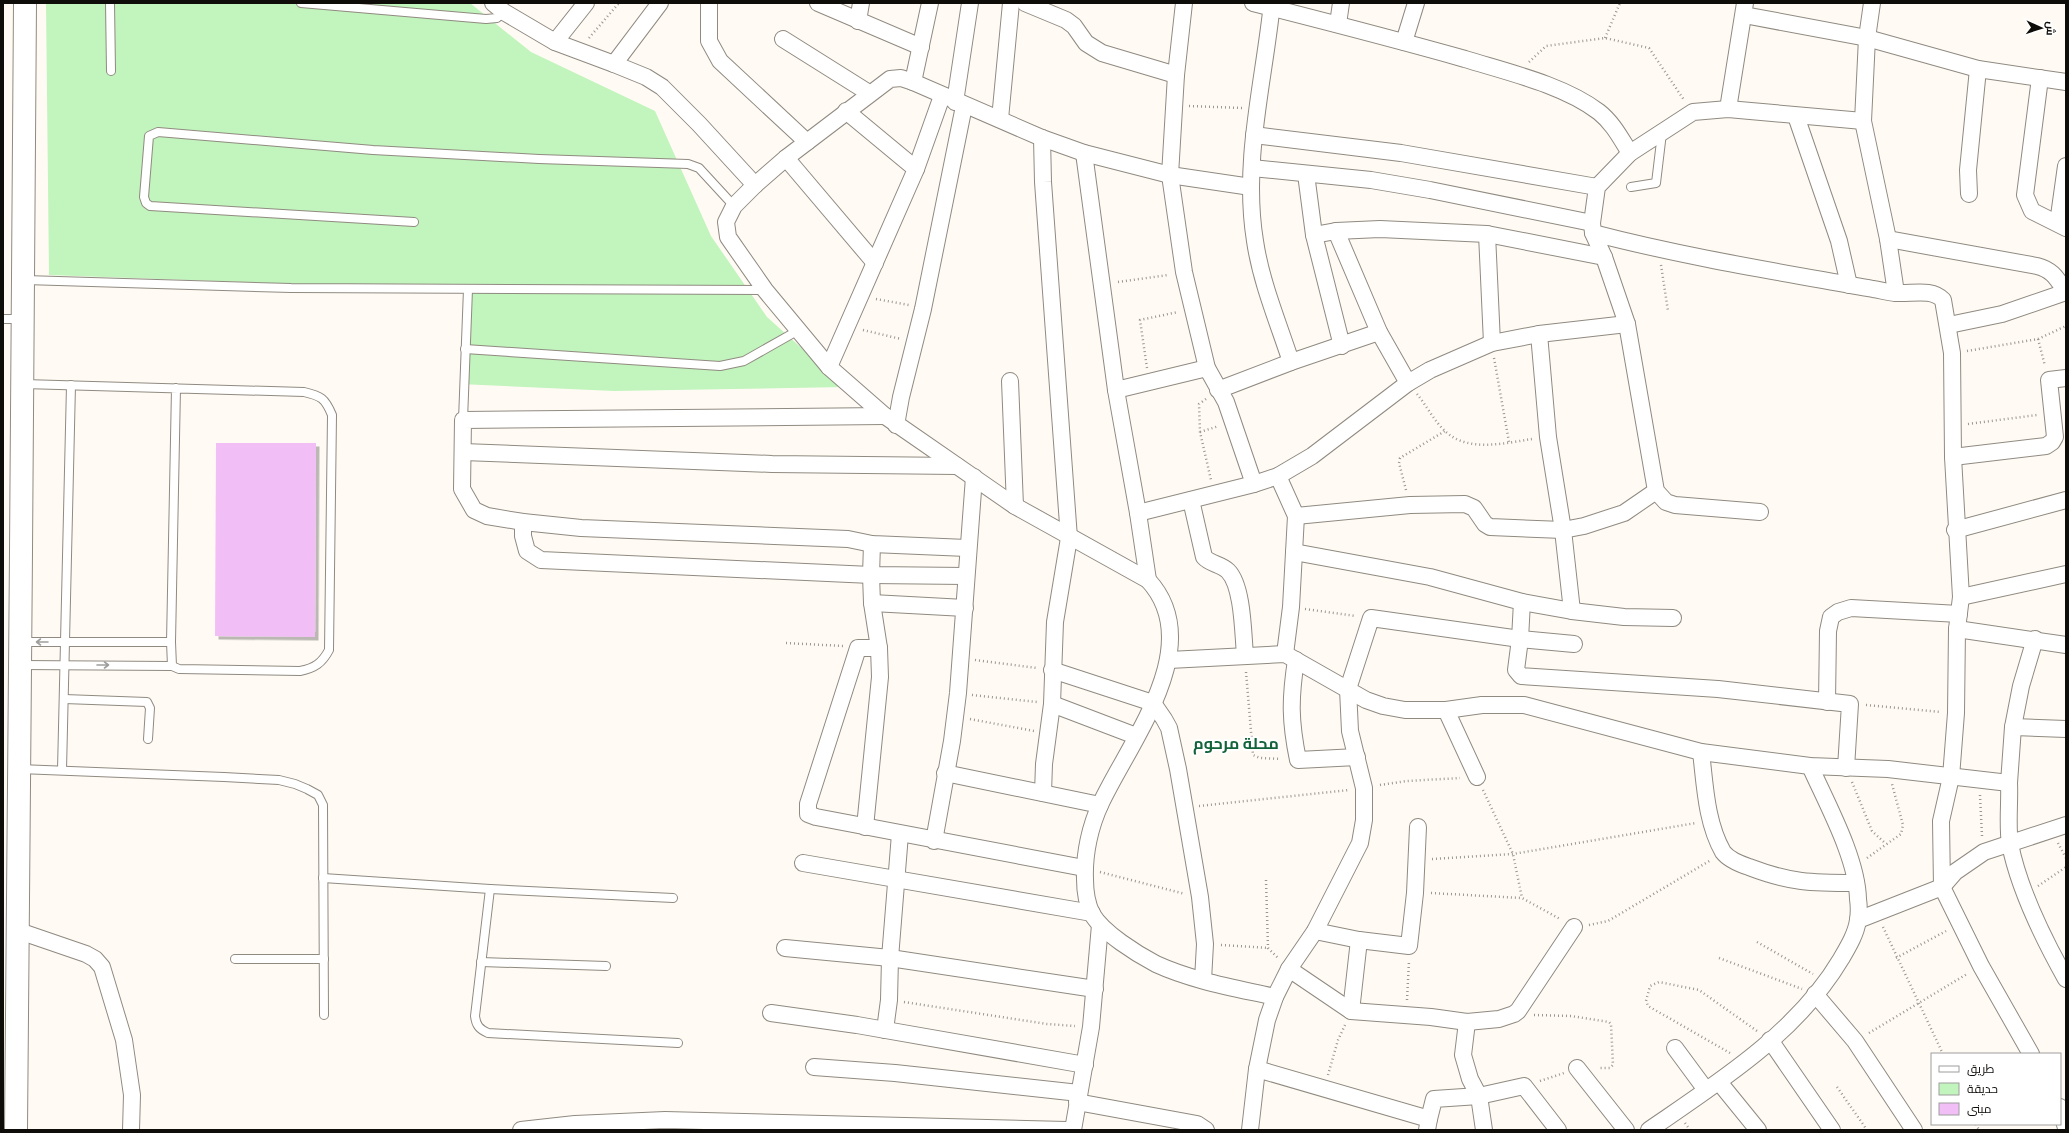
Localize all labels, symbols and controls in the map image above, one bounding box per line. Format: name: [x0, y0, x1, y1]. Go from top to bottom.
north arrow: [2021, 8, 2061, 48]
text: ش: [2044, 21, 2058, 36]
one-way arrow: [36, 638, 49, 646]
one-way arrow: [96, 662, 109, 669]
district label: محلة مرحوم: [1193, 734, 1279, 755]
legend: [1931, 1053, 2061, 1125]
text: طريق: [1967, 1061, 1995, 1076]
text: حديقة: [1967, 1081, 1998, 1096]
text: مبنى: [1967, 1101, 1992, 1116]

